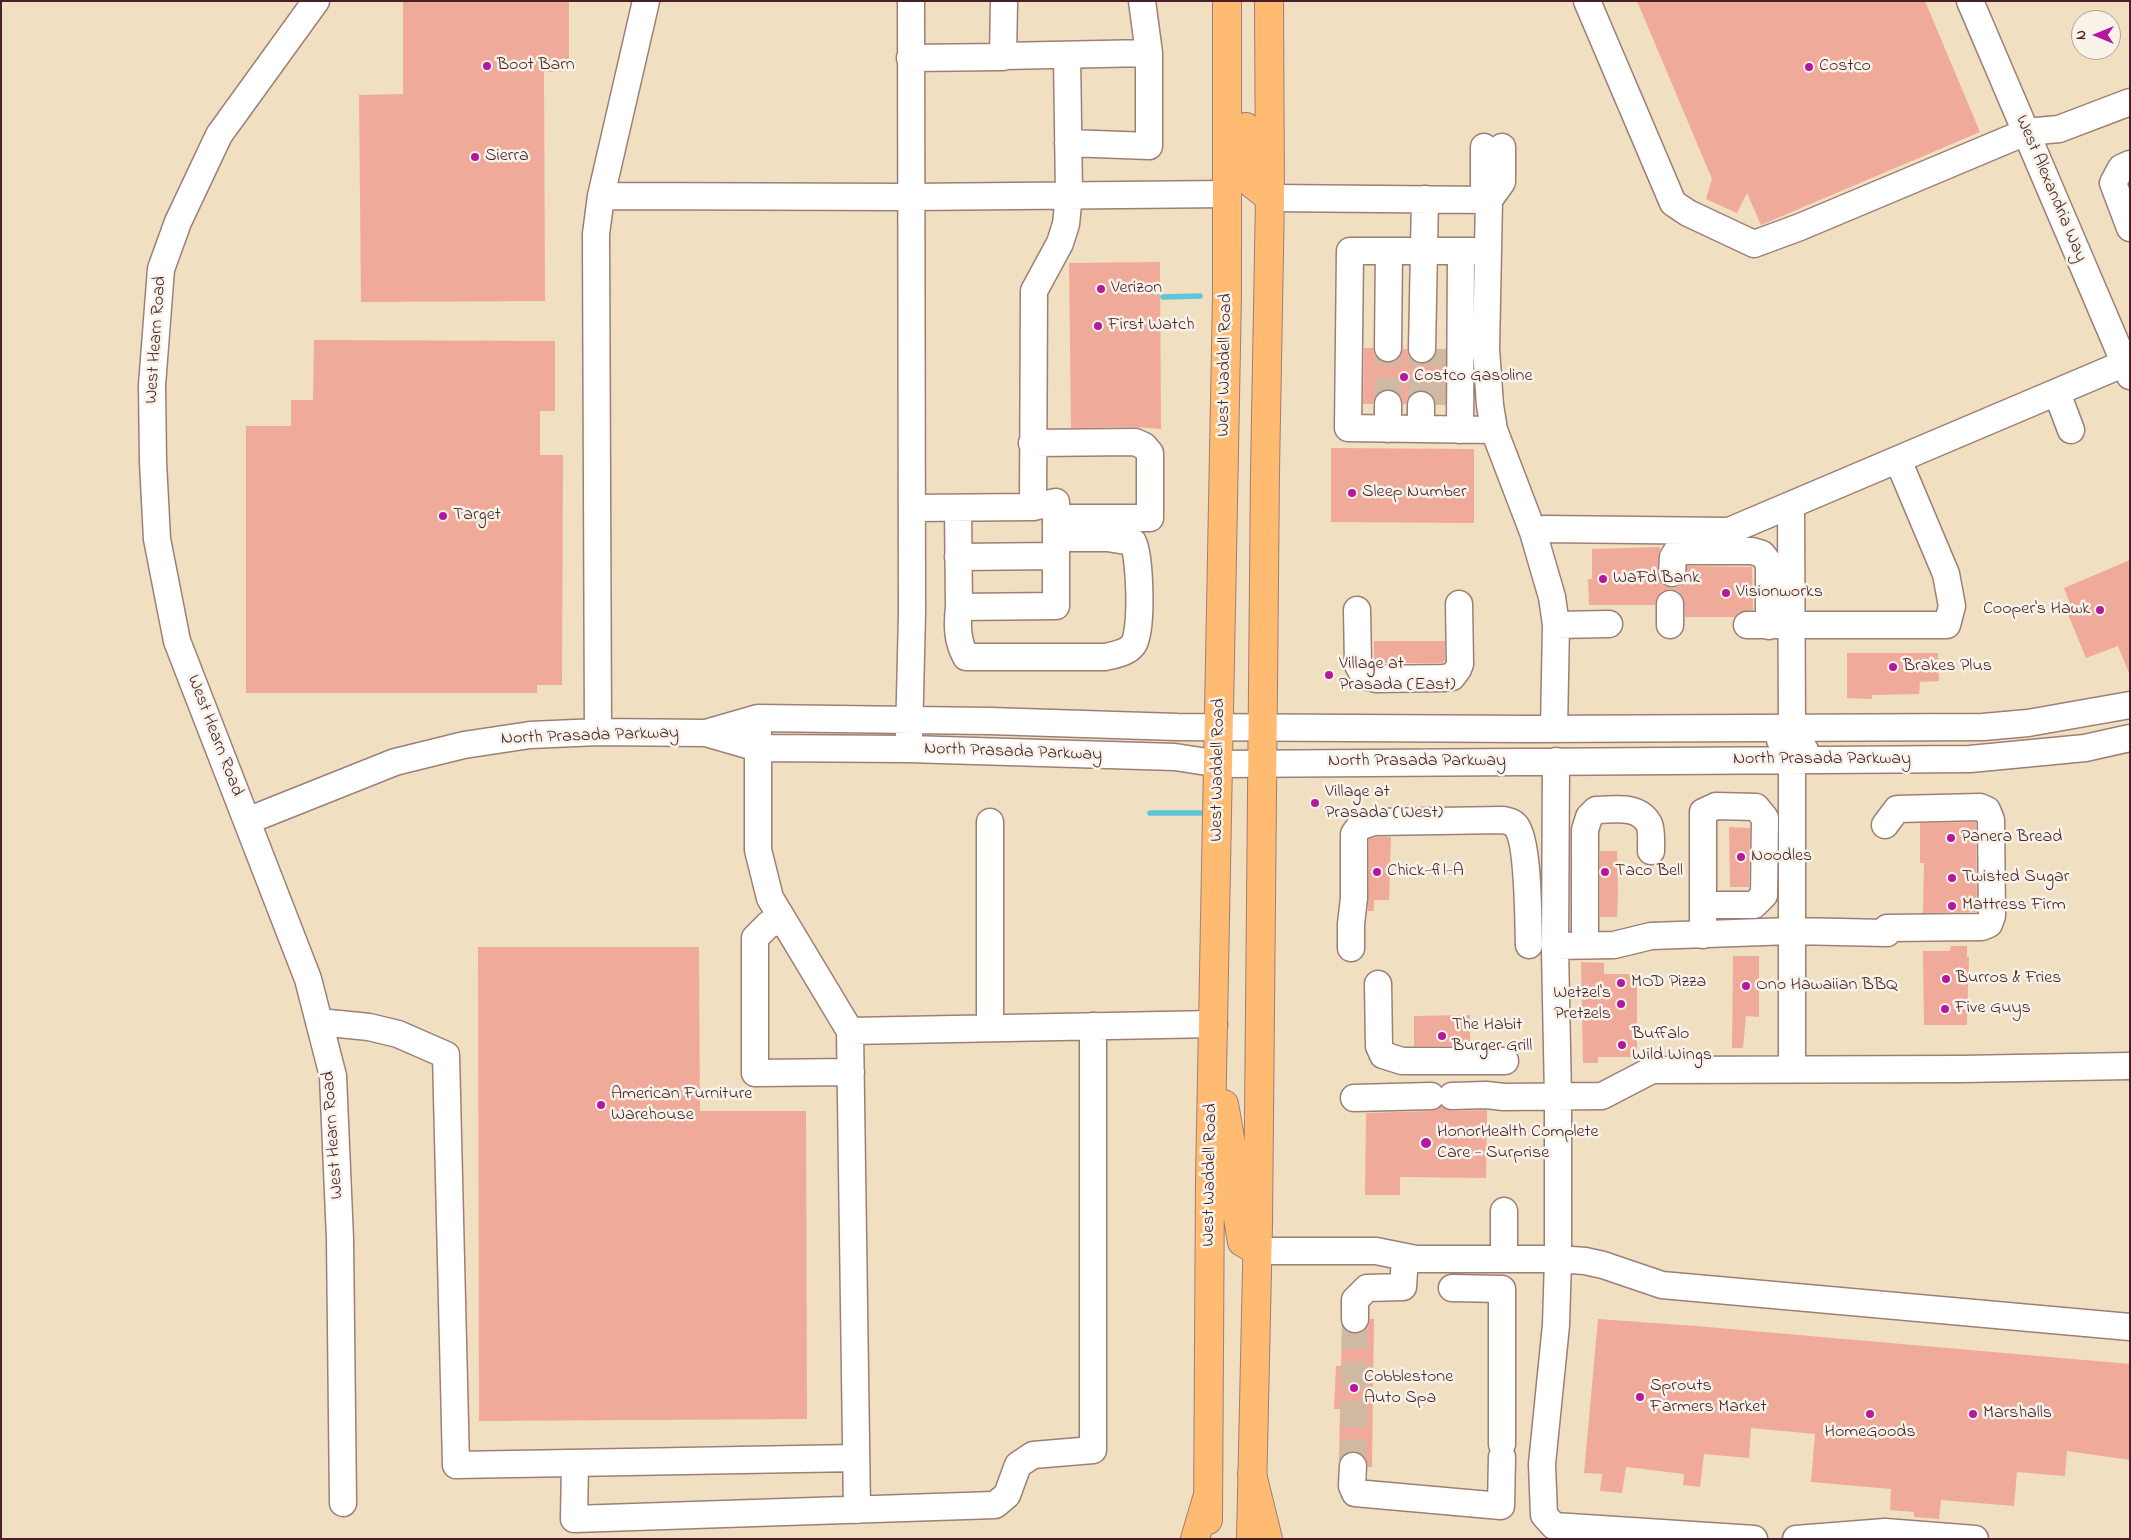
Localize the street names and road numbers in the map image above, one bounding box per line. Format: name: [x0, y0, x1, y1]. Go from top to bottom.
street label: West Alexandria Way: [2009, 112, 2091, 266]
street label: West Hearn Road: [142, 275, 172, 405]
street label: West Waddell Road: [1214, 293, 1238, 437]
street label: West Hearn Road: [181, 672, 247, 800]
street label: West Waddell Road: [1207, 698, 1231, 842]
street label: North Prasada Parkway: [501, 723, 679, 751]
street label: North Prasada Parkway: [924, 739, 1102, 767]
street label: North Prasada Parkway: [1733, 749, 1911, 771]
street label: North Prasada Parkway: [1328, 751, 1506, 773]
street label: West Hearn Road: [319, 1070, 349, 1200]
street label: West Waddell Road: [1199, 1103, 1223, 1247]

